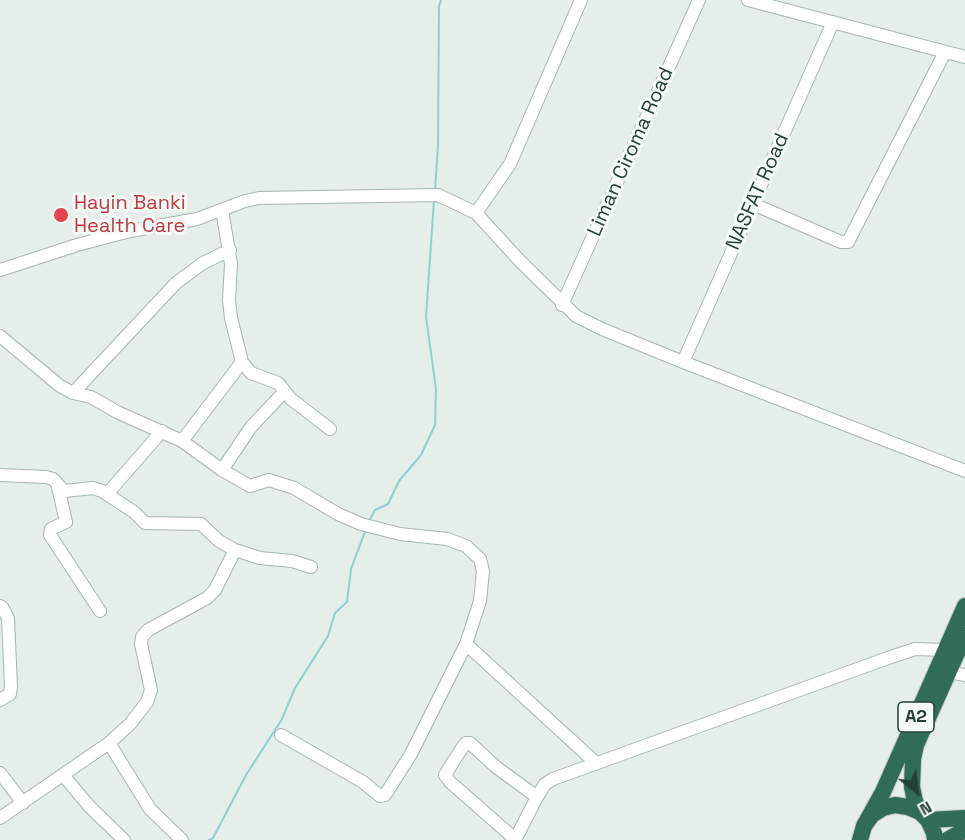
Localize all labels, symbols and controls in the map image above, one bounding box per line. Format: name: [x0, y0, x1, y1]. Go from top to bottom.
street label: Liman Ciroma Road: [583, 64, 679, 240]
street label: NASFAT Road: [722, 130, 794, 254]
place label: Hayin Banki Health Care: [74, 192, 186, 239]
marker: Hayin Banki Health Care: [52, 206, 70, 224]
road number: A2: [898, 702, 934, 732]
north arrow: [887, 762, 947, 822]
text: N: [916, 796, 936, 820]

